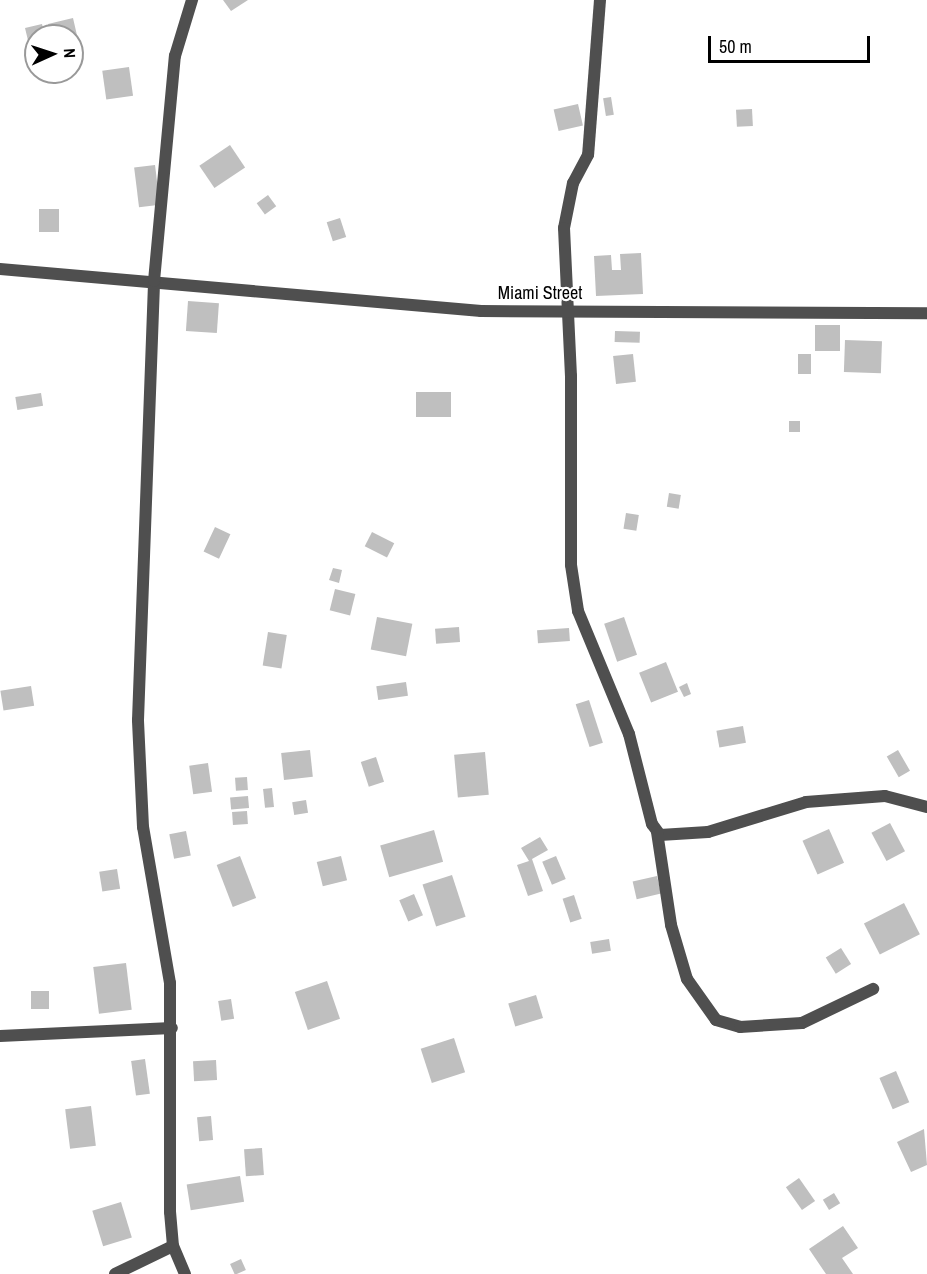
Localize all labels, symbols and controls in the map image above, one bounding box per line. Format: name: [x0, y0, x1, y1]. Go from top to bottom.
north arrow: [24, 24, 84, 84]
scale bar: [711, 24, 873, 62]
text: 50 m: [719, 34, 752, 59]
text: N: [59, 48, 81, 58]
street label: Miami Street: [498, 282, 582, 304]

